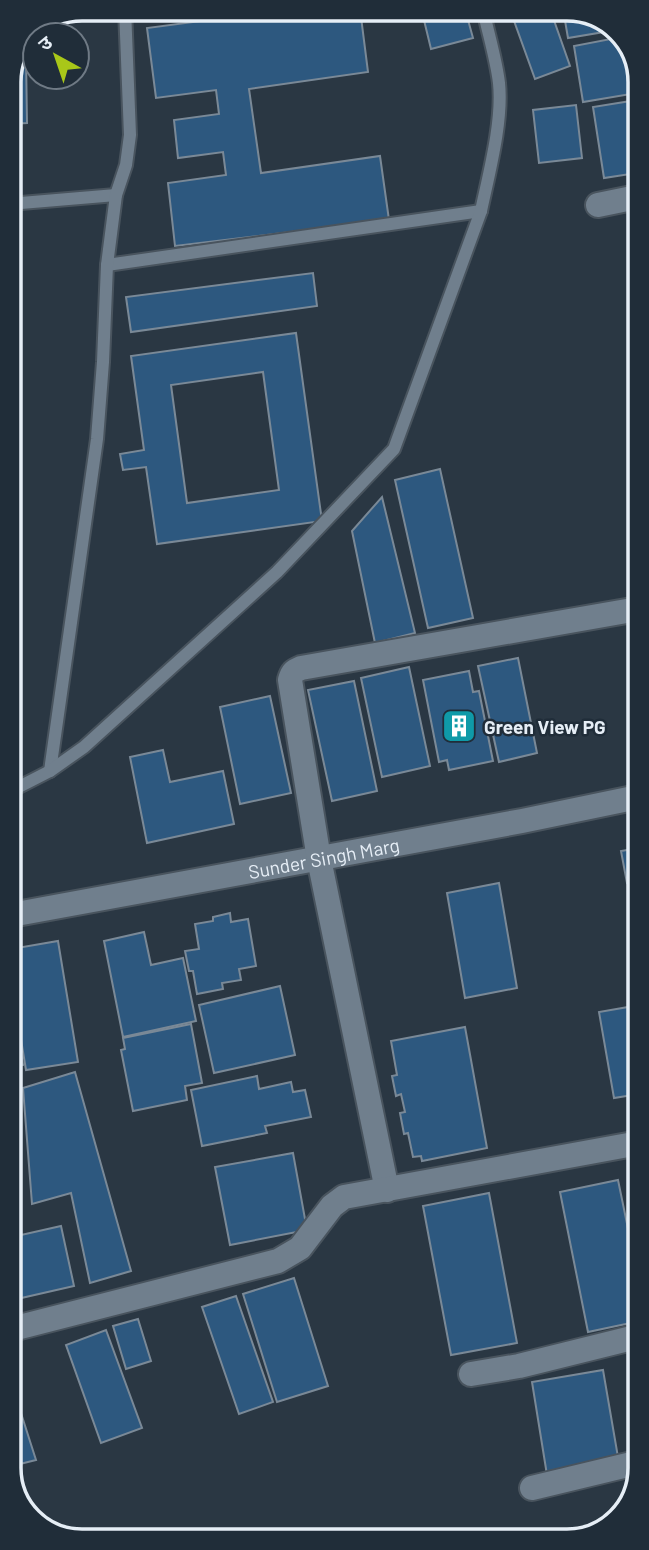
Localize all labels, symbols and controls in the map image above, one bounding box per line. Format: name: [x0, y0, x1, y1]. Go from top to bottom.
north arrow: [21, 21, 91, 91]
text: उ: [33, 30, 57, 55]
building icon: Green View PG: [440, 707, 478, 745]
place label: Green View PG: [484, 715, 606, 738]
street label: Sunder Singh Marg: [246, 832, 401, 883]

